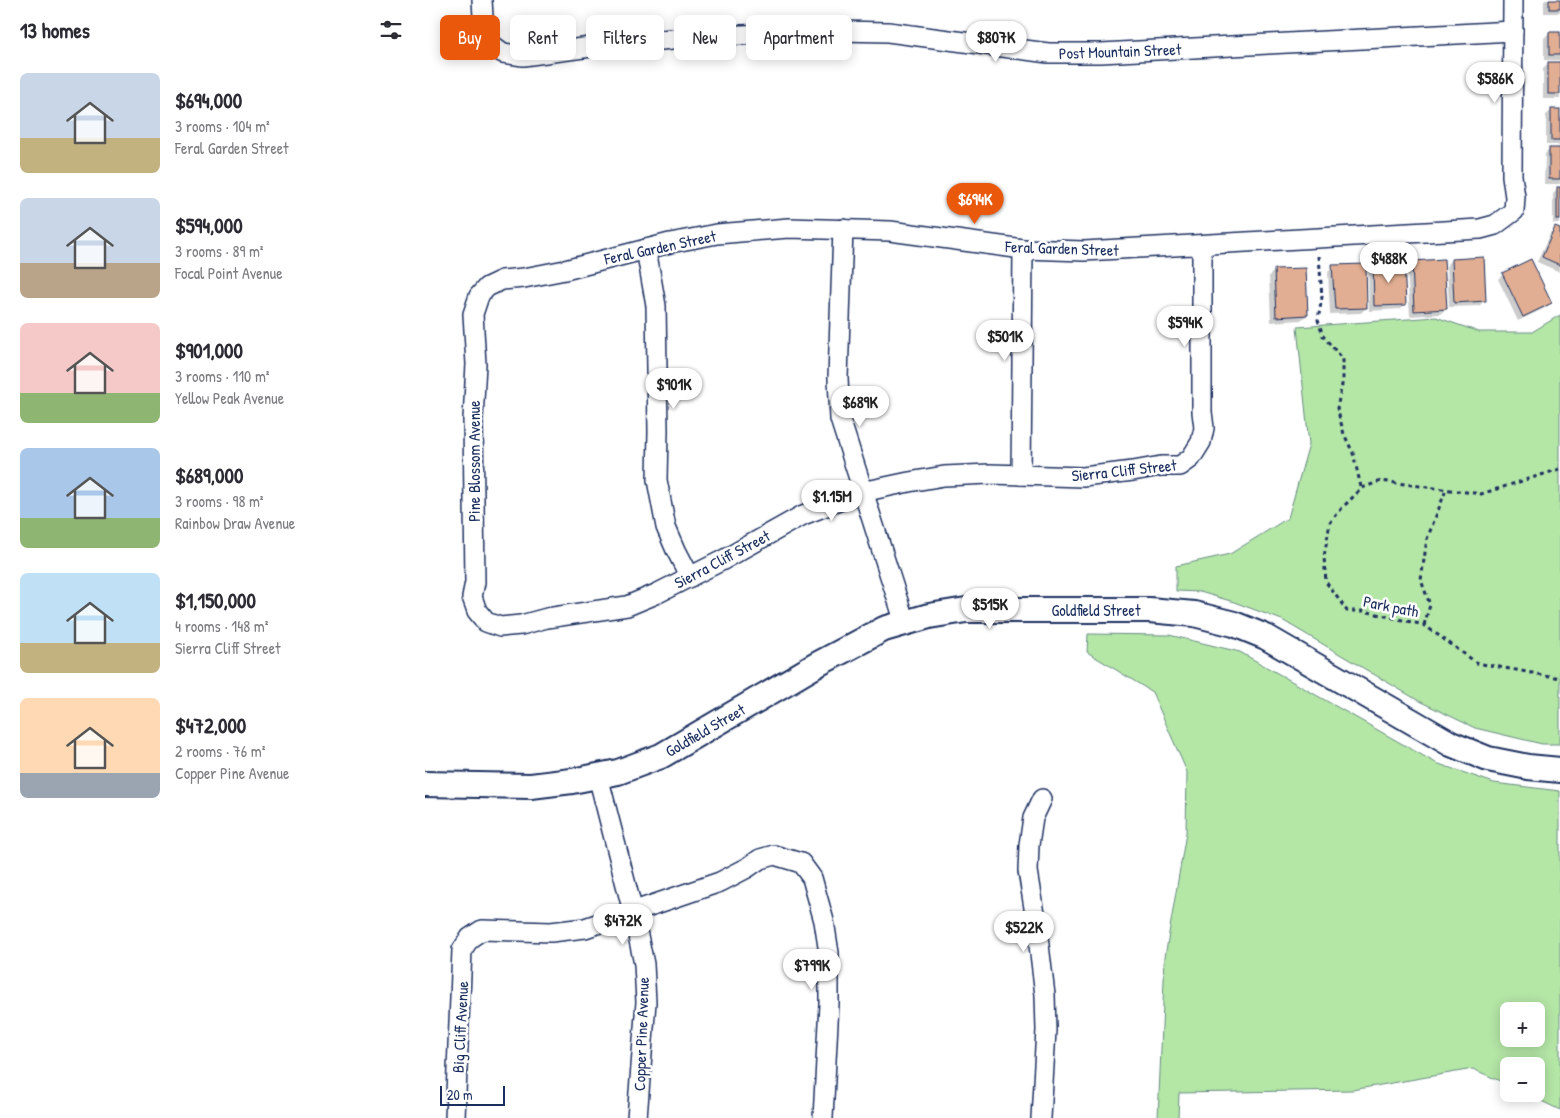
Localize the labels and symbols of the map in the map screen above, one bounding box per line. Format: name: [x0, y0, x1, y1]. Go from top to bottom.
pin: $807K: [961, 20, 1031, 63]
street label: Post Mountain Street: [1058, 38, 1182, 64]
pin: $586K: [1460, 62, 1530, 104]
pin: $694K: [940, 182, 1010, 225]
street label: Feral Garden Street: [601, 224, 718, 270]
street label: Feral Garden Street: [1004, 235, 1120, 261]
pin: $488K: [1354, 242, 1424, 284]
pin: $594K: [1150, 306, 1220, 348]
pin: $501K: [970, 320, 1040, 362]
pin: $901K: [639, 368, 709, 410]
pin: $689K: [825, 386, 895, 428]
street label: Pine Blossom Avenue: [463, 400, 485, 522]
street label: Sierra Cliff Street: [1070, 453, 1178, 486]
pin: $1.15M: [791, 480, 873, 522]
street label: Sierra Cliff Street: [670, 524, 774, 593]
pin: $515K: [955, 588, 1025, 630]
street label: Park path: [1362, 590, 1421, 622]
street label: Goldfield Street: [1052, 599, 1141, 621]
street label: Goldfield Street: [661, 698, 749, 762]
pin: $472K: [588, 904, 658, 946]
pin: $522K: [989, 910, 1059, 953]
pin: $799K: [777, 948, 847, 991]
street label: Copper Pine Avenue: [628, 976, 654, 1091]
street label: Big Cliff Avenue: [447, 980, 473, 1073]
scale bar: [440, 1083, 505, 1106]

